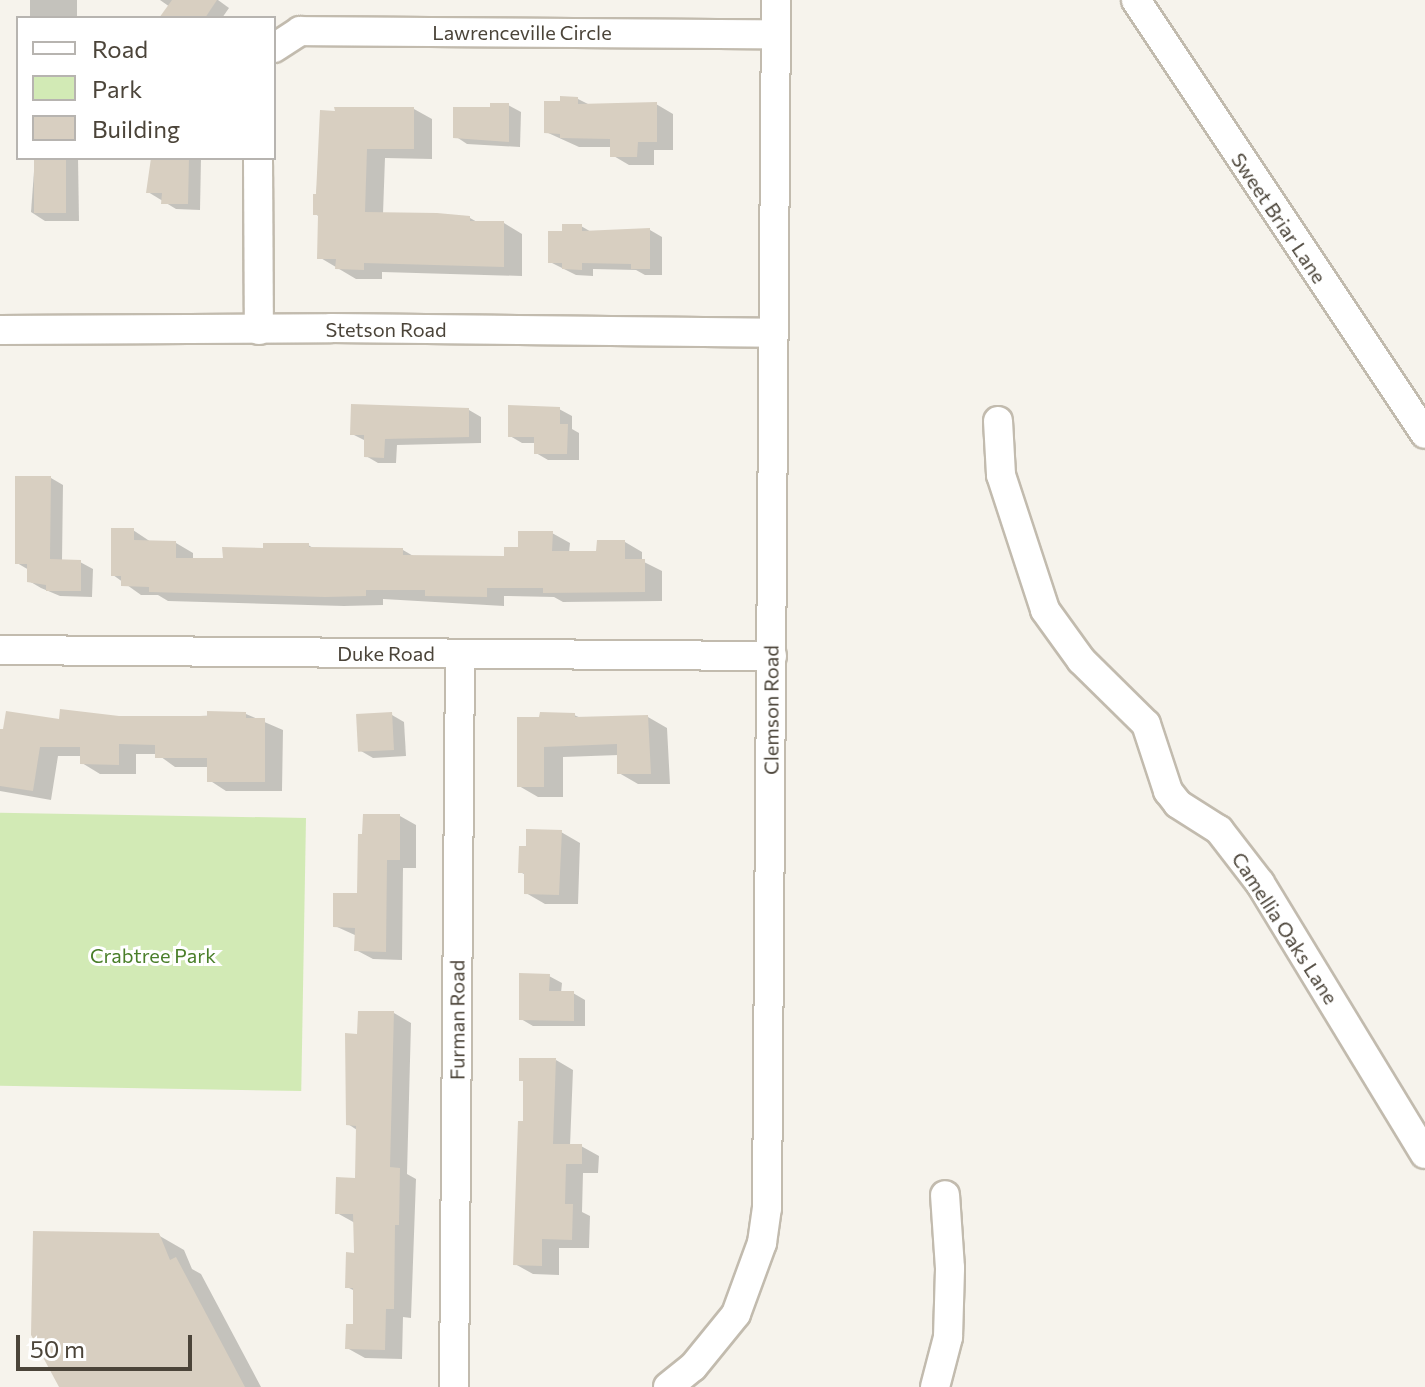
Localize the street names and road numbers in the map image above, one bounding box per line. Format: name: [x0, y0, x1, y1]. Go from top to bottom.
street label: Lawrenceville Circle: [432, 20, 612, 44]
street label: Sweet Briar Lane: [1227, 148, 1331, 288]
street label: Stetson Road: [325, 317, 447, 341]
street label: Duke Road: [337, 641, 435, 665]
street label: Clemson Road: [759, 645, 783, 775]
street label: Camellia Oaks Lane: [1227, 848, 1343, 1008]
street label: Furman Road: [445, 960, 469, 1080]

